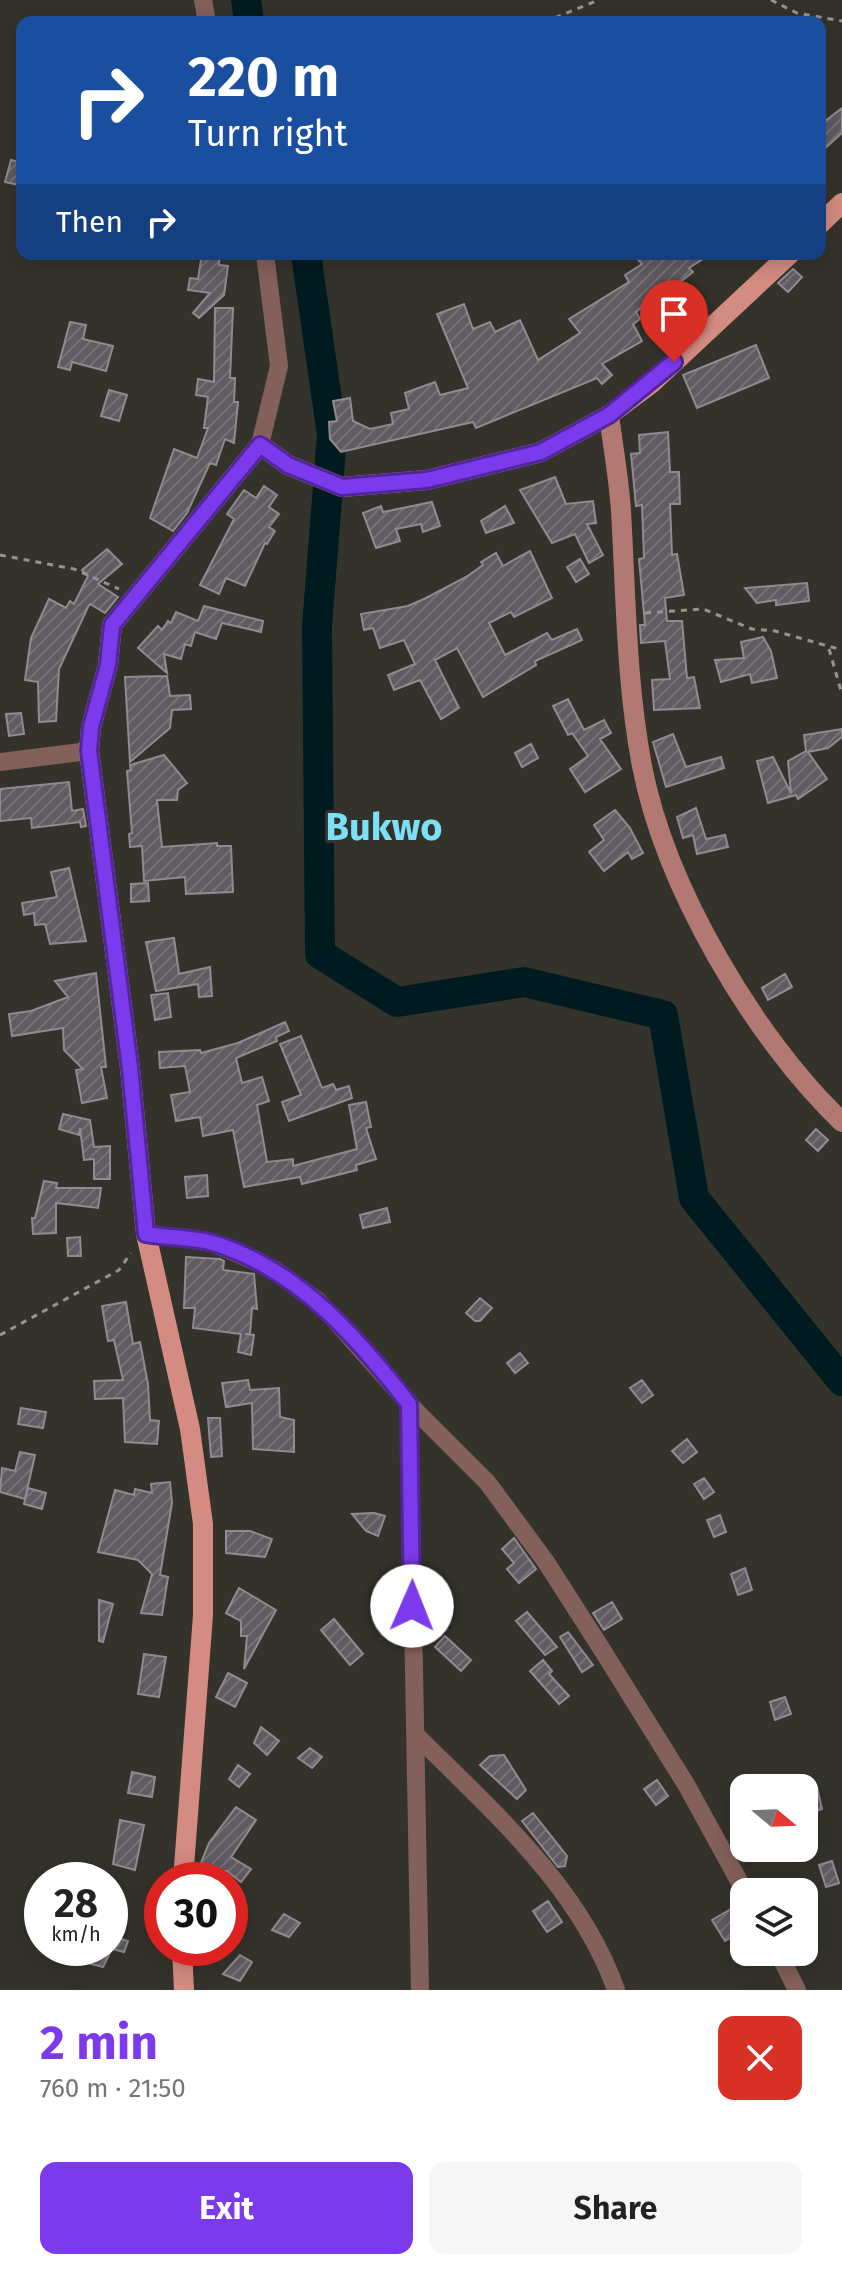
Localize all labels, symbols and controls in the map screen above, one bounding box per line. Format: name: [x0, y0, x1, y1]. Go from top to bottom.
text: 220 m: [188, 44, 339, 111]
icon: right: [56, 48, 160, 152]
text: Turn right: [188, 112, 348, 156]
icon: right: [139, 200, 183, 244]
text: Then: [56, 204, 123, 240]
pin: [640, 280, 708, 362]
icon: arrive: [652, 292, 696, 336]
district label: Bukwo: [326, 804, 442, 850]
position arrow: [370, 1564, 454, 1648]
north arrow: [730, 1774, 818, 1862]
map controls: [730, 1774, 818, 1966]
speed limit sign: 30: [144, 1862, 248, 1966]
button: layers: [730, 1878, 818, 1966]
text: 28: [54, 1880, 98, 1928]
text: km/h: [51, 1922, 101, 1946]
text: 2 min: [40, 2014, 158, 2072]
button: close: [718, 2016, 802, 2100]
text: 760 m · 21:50: [40, 2073, 186, 2104]
button: Exit: [40, 2162, 413, 2254]
button: Share: [429, 2162, 802, 2254]

